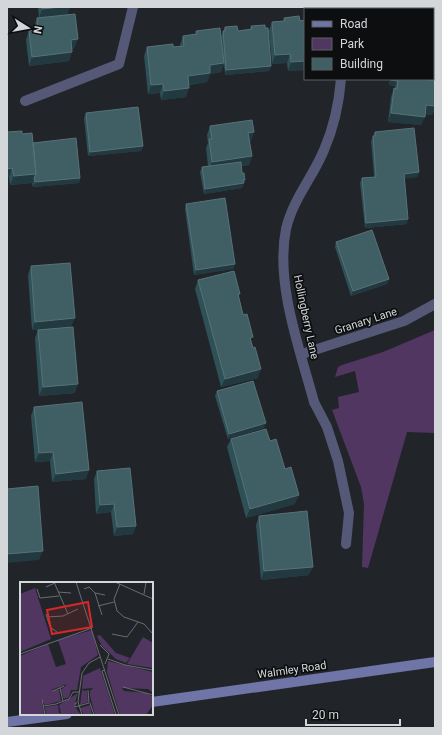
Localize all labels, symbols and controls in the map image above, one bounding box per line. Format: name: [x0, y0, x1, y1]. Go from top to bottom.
north arrow: [8, 8, 48, 48]
legend: [304, 8, 434, 80]
text: Road: [340, 17, 368, 31]
text: N: [30, 25, 44, 35]
text: Park: [340, 37, 365, 51]
text: Building: [340, 57, 383, 71]
street label: Hollingberry Lane: [291, 274, 321, 360]
street label: Granary Lane: [333, 305, 399, 337]
inset map: [20, 582, 153, 715]
street label: Walmley Road: [257, 659, 327, 681]
scale bar: [306, 701, 400, 727]
text: 20 m: [312, 708, 339, 722]

